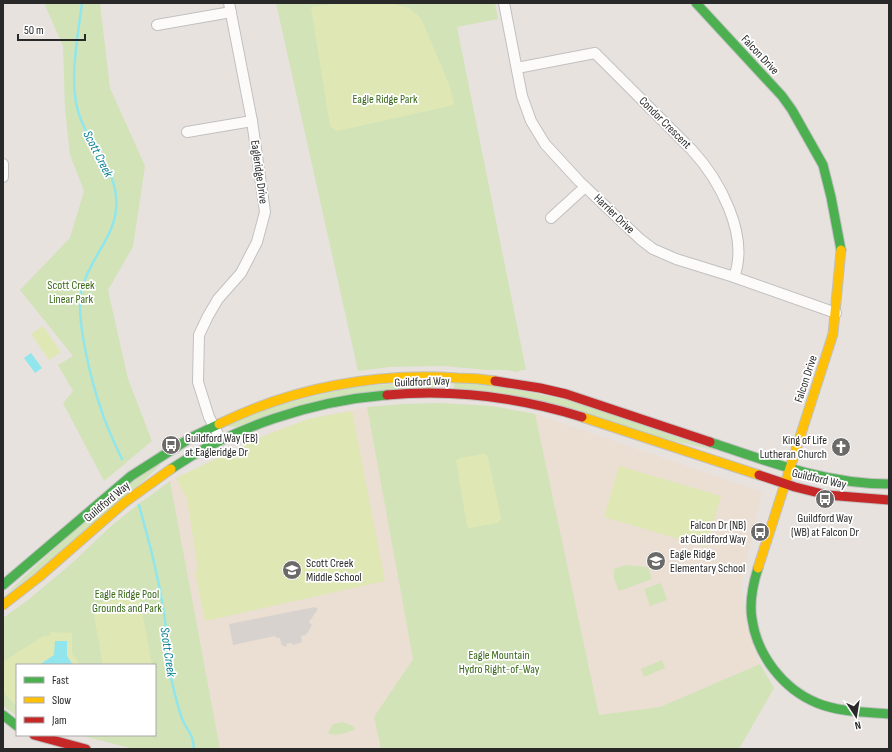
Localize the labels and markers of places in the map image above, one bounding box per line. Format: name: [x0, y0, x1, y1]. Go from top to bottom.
place label: Guildford Way (EB) at Eagleridge Dr: [185, 431, 258, 460]
place label: King of Life Lutheran Church: [760, 433, 827, 462]
bus stop icon: Guildford Way (EB) at Eagleridge Dr: [160, 434, 182, 456]
church icon: King of Life Lutheran Church: [830, 436, 852, 458]
bus stop icon: Guildford Way (WB) at Falcon Dr: [814, 488, 836, 510]
place label: Guildford Way (WB) at Falcon Dr: [791, 511, 859, 540]
place label: Falcon Dr (NB) at Guildford Way: [680, 518, 746, 547]
bus stop icon: Falcon Dr (NB) at Guildford Way: [749, 521, 771, 543]
place label: Eagle Ridge Elementary School: [670, 547, 745, 576]
school or university icon: Eagle Ridge Elementary School: [645, 550, 667, 572]
place label: Scott Creek Middle School: [306, 556, 362, 585]
school or university icon: Scott Creek Middle School: [281, 559, 303, 581]

